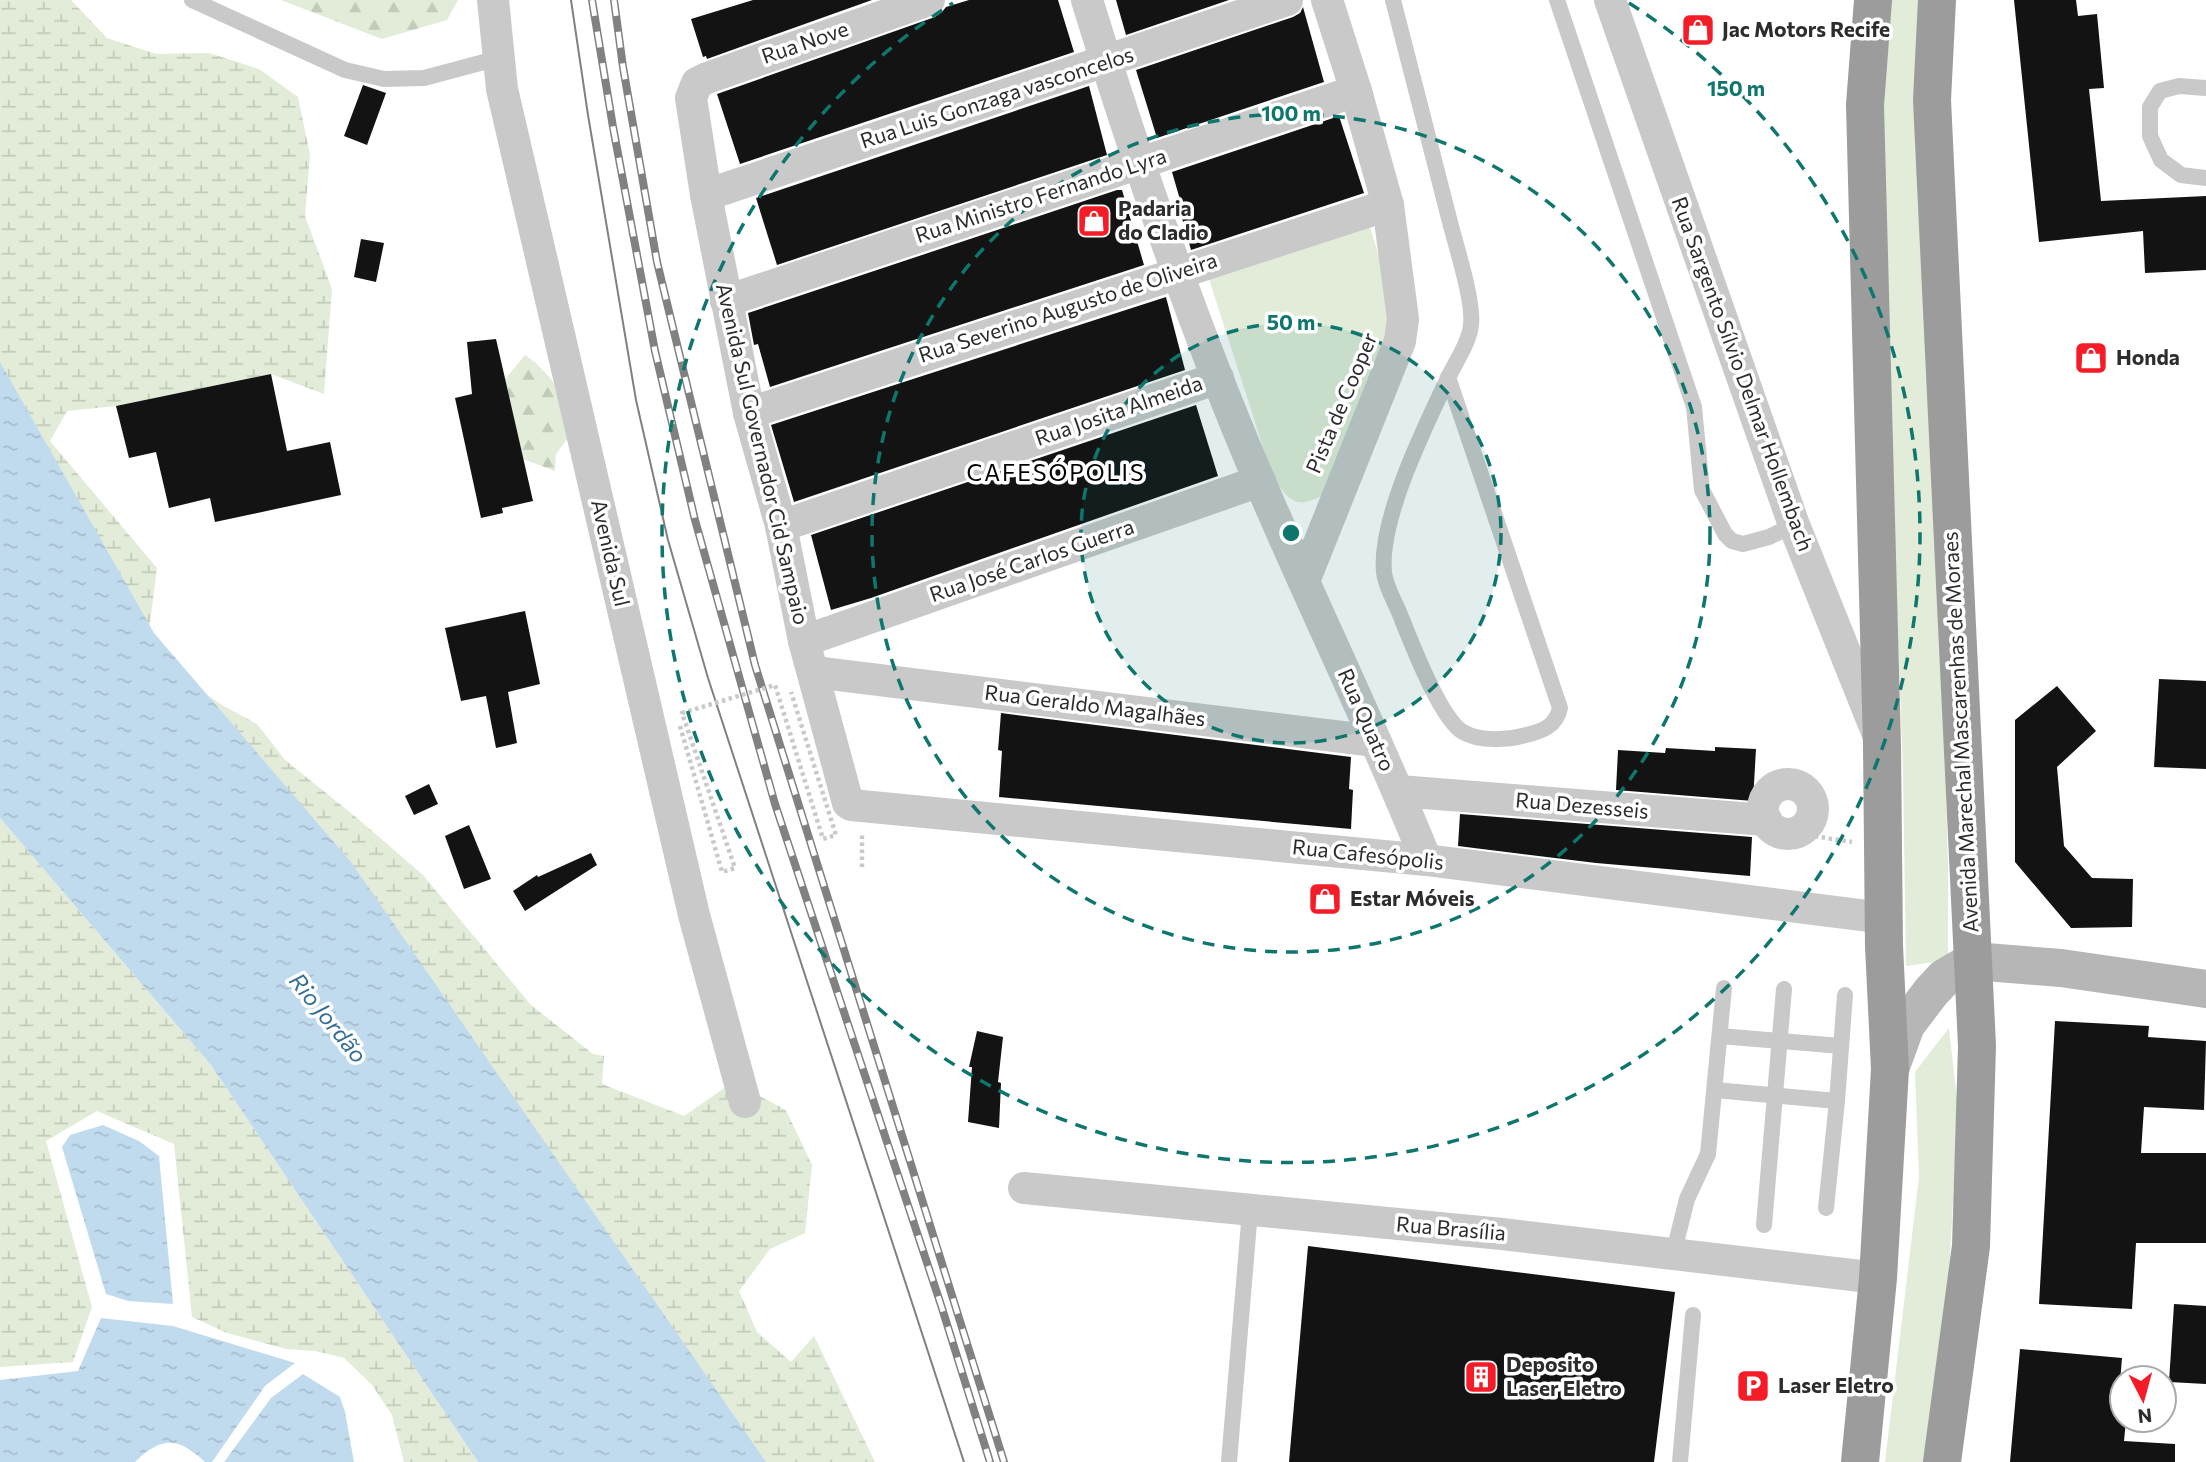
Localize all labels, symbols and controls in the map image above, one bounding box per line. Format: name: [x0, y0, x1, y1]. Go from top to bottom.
shop icon: Jac Motors Recife: [1679, 11, 1717, 49]
street label: Rua Nove: [758, 15, 851, 68]
place label: Jac Motors Recife: [1722, 16, 1890, 41]
street label: Rua Luis Gonzaga vasconcelos: [857, 41, 1136, 153]
text: 150 m: [1707, 75, 1765, 100]
text: 100 m: [1261, 100, 1321, 125]
street label: Rua Ministro Fernando Lyra: [912, 142, 1169, 247]
street label: Rua Sargento Sílvio Delmar Hollembach: [1667, 193, 1819, 554]
place label: Padaria do Cladio: [1118, 195, 1209, 244]
shop icon: Padaria do Cladio: [1075, 202, 1113, 240]
street label: Rua Severino Augusto de Oliveira: [915, 246, 1220, 367]
street label: Avenida Sul Governador Cid Sampaio: [712, 281, 815, 627]
text: 50 m: [1267, 309, 1315, 334]
street label: Pista de Cooper: [1300, 328, 1381, 476]
shop icon: Honda: [2072, 339, 2110, 377]
place label: Honda: [2116, 344, 2180, 369]
street label: Rua Josita Almeida: [1032, 369, 1206, 450]
district label: CAFESÓPOLIS: [966, 458, 1146, 486]
street label: Avenida Sul: [587, 497, 636, 609]
street label: Rua José Carlos Guerra: [926, 513, 1137, 606]
centre of rings: [1279, 521, 1303, 545]
street label: Avenida Marechal Mascarenhas de Moraes: [1937, 531, 1982, 933]
street label: Rua Quatro: [1334, 664, 1401, 775]
street label: Rua Geraldo Magalhães: [983, 679, 1207, 730]
street label: Rua Dezesseis: [1514, 786, 1650, 823]
street label: Rua Cafesópolis: [1291, 833, 1445, 874]
shop icon: Estar Móveis: [1306, 880, 1344, 918]
place label: Estar Móveis: [1350, 885, 1475, 910]
water label: Rio Jordão: [284, 967, 374, 1068]
street label: Rua Brasília: [1395, 1210, 1507, 1245]
place label: Deposito Laser Eletro: [1506, 1351, 1622, 1400]
building icon: Deposito Laser Eletro: [1462, 1358, 1500, 1396]
north arrow: [2108, 1364, 2178, 1434]
parking icon: Laser Eletro: [1734, 1367, 1772, 1405]
place label: Laser Eletro: [1778, 1372, 1894, 1397]
text: N: [2137, 1404, 2153, 1429]

